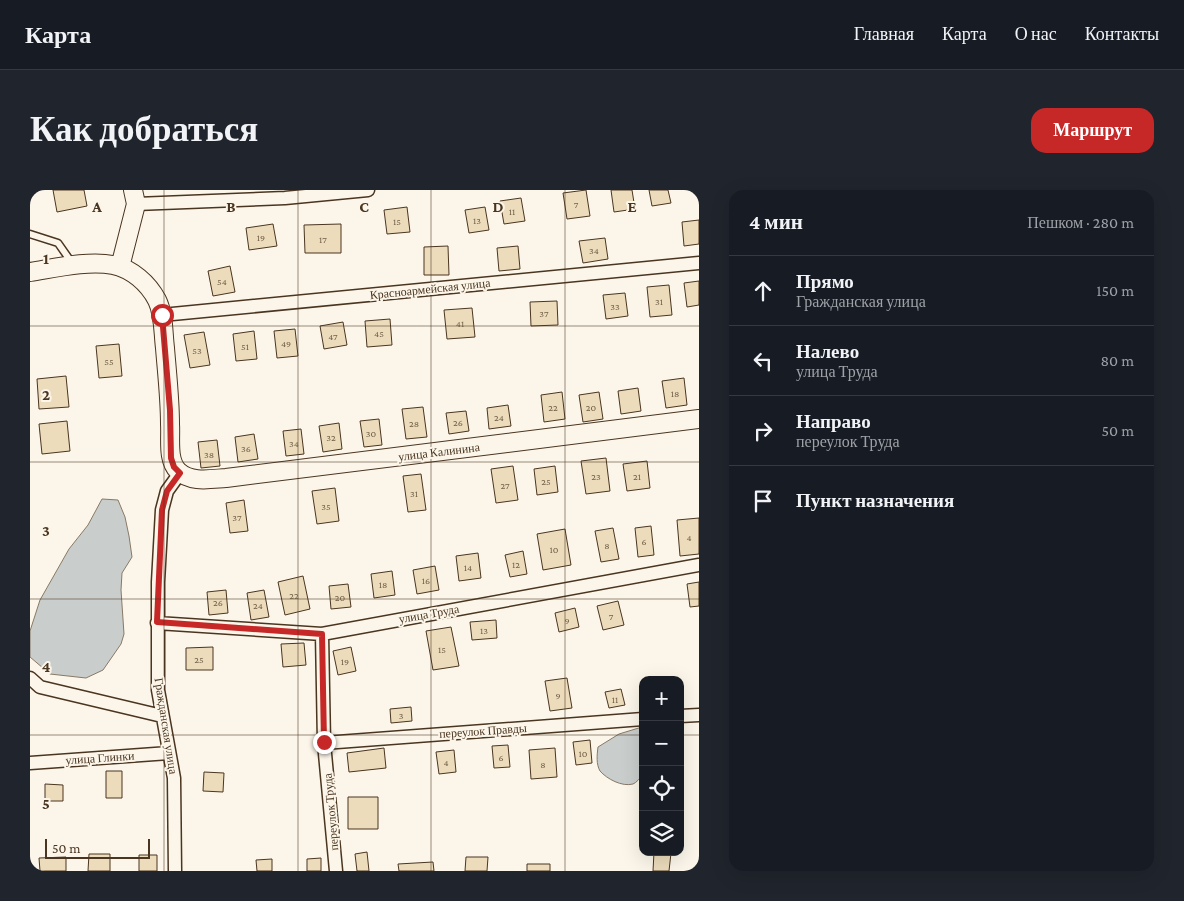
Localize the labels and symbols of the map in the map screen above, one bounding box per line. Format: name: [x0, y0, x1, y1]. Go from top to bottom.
text: A: [91, 198, 102, 215]
text: B: [226, 198, 236, 215]
text: C: [359, 198, 369, 215]
text: D: [492, 198, 504, 215]
text: E: [627, 198, 637, 215]
house number: 7: [574, 199, 579, 210]
house number: 11: [509, 206, 515, 217]
house number: 13: [473, 215, 481, 226]
house number: 15: [393, 216, 401, 227]
house number: 19: [257, 232, 265, 243]
house number: 17: [319, 234, 327, 245]
house number: 34: [589, 245, 599, 256]
text: 1: [43, 250, 49, 267]
house number: 54: [217, 276, 227, 287]
street label: Красноармейская улица: [369, 276, 492, 302]
house number: 31: [655, 296, 663, 307]
house number: 33: [610, 301, 620, 312]
route start: [151, 304, 174, 327]
house number: 37: [539, 308, 549, 319]
house number: 41: [456, 318, 464, 329]
house number: 45: [374, 328, 384, 339]
house number: 47: [328, 331, 338, 342]
house number: 49: [281, 338, 291, 349]
house number: 51: [241, 341, 249, 352]
house number: 53: [192, 345, 202, 356]
house number: 55: [104, 356, 114, 367]
text: 2: [42, 386, 50, 403]
house number: 18: [671, 388, 679, 399]
house number: 22: [548, 402, 558, 413]
house number: 20: [586, 402, 597, 413]
house number: 24: [494, 412, 504, 423]
house number: 26: [453, 417, 463, 428]
house number: 28: [409, 418, 419, 429]
house number: 30: [366, 428, 377, 439]
house number: 32: [326, 432, 336, 443]
house number: 34: [289, 438, 299, 449]
street label: улица Калинина: [397, 440, 481, 464]
house number: 36: [241, 443, 251, 454]
house number: 38: [204, 449, 214, 460]
house number: 23: [591, 471, 601, 482]
house number: 21: [633, 471, 641, 482]
house number: 25: [541, 476, 551, 487]
house number: 27: [500, 480, 510, 491]
house number: 31: [410, 488, 418, 499]
house number: 35: [321, 501, 331, 512]
house number: 37: [232, 512, 242, 523]
text: 3: [42, 522, 50, 539]
house number: 4: [686, 532, 692, 543]
house number: 6: [641, 536, 647, 547]
house number: 8: [604, 540, 610, 551]
house number: 10: [550, 544, 559, 555]
house number: 12: [512, 559, 520, 570]
house number: 14: [464, 562, 472, 573]
house number: 16: [422, 575, 430, 586]
house number: 18: [379, 579, 387, 590]
house number: 22: [289, 590, 299, 601]
house number: 20: [335, 592, 346, 603]
house number: 26: [213, 597, 223, 608]
house number: 24: [253, 600, 263, 611]
street label: улица Труда: [398, 602, 461, 626]
house number: 7: [609, 611, 614, 622]
house number: 9: [564, 615, 570, 626]
house number: 13: [480, 625, 488, 636]
house number: 15: [438, 644, 446, 655]
house number: 25: [194, 654, 204, 665]
house number: 19: [341, 656, 349, 667]
text: 4: [42, 658, 51, 675]
street label: Гражданская улица: [151, 677, 181, 776]
house number: 9: [555, 690, 561, 701]
house number: 11: [612, 694, 618, 705]
house number: 3: [399, 710, 404, 721]
street label: переулок Правды: [439, 721, 527, 741]
route end: [313, 731, 336, 754]
house number: 10: [579, 748, 588, 759]
street label: улица Глинки: [65, 749, 135, 767]
house number: 6: [498, 752, 504, 763]
house number: 4: [443, 757, 449, 768]
house number: 8: [540, 759, 546, 770]
street label: переулок Труда: [321, 772, 341, 851]
text: 5: [42, 795, 50, 812]
scale bar: [45, 836, 150, 859]

